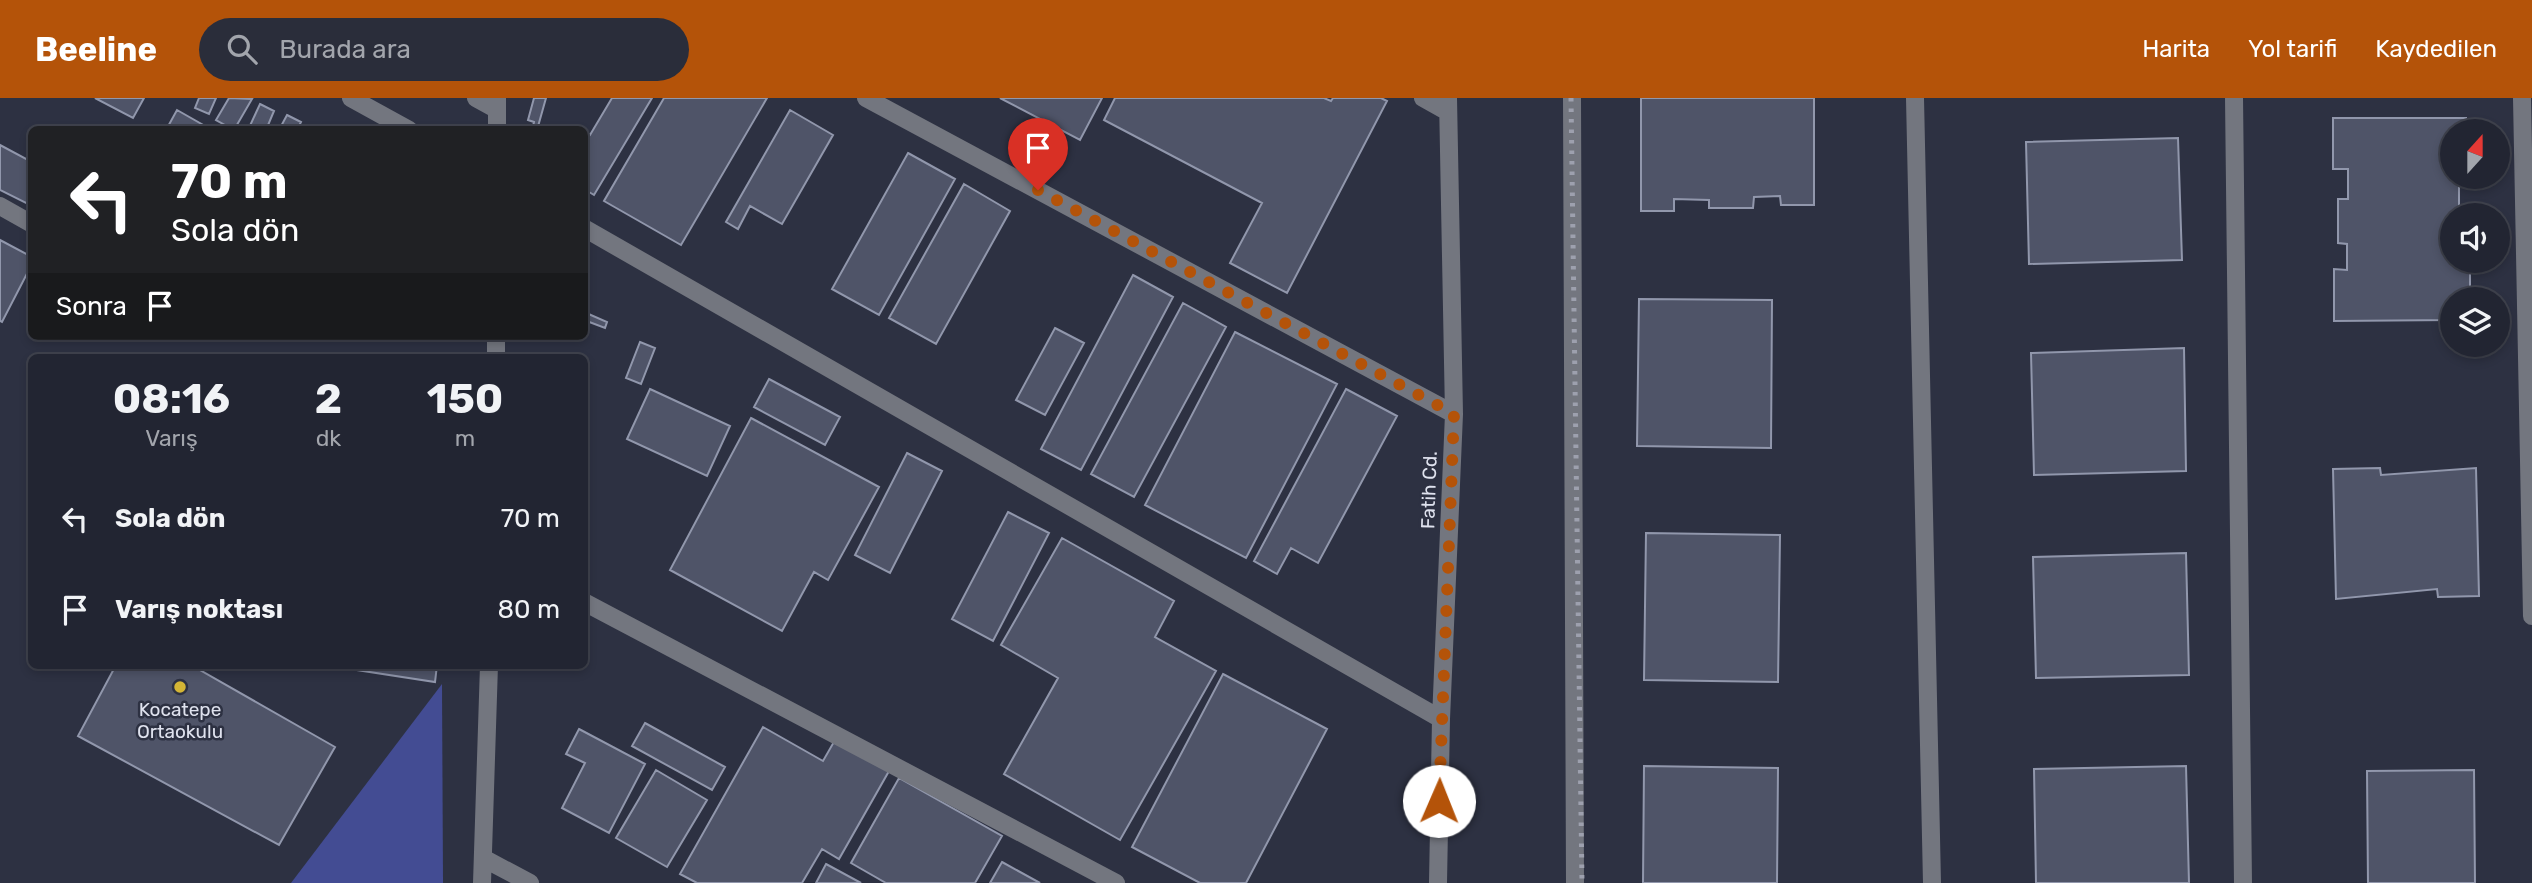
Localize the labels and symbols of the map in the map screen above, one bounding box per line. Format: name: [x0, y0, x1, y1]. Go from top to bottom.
pin: [1008, 118, 1068, 190]
north arrow: [2440, 119, 2510, 189]
street label: Fatih Cd.: [1416, 451, 1442, 529]
marker: Kocatepe Ortaokulu: [172, 679, 188, 695]
place label: Kocatepe Ortaokulu: [137, 698, 223, 743]
position arrow: [1402, 764, 1476, 838]

